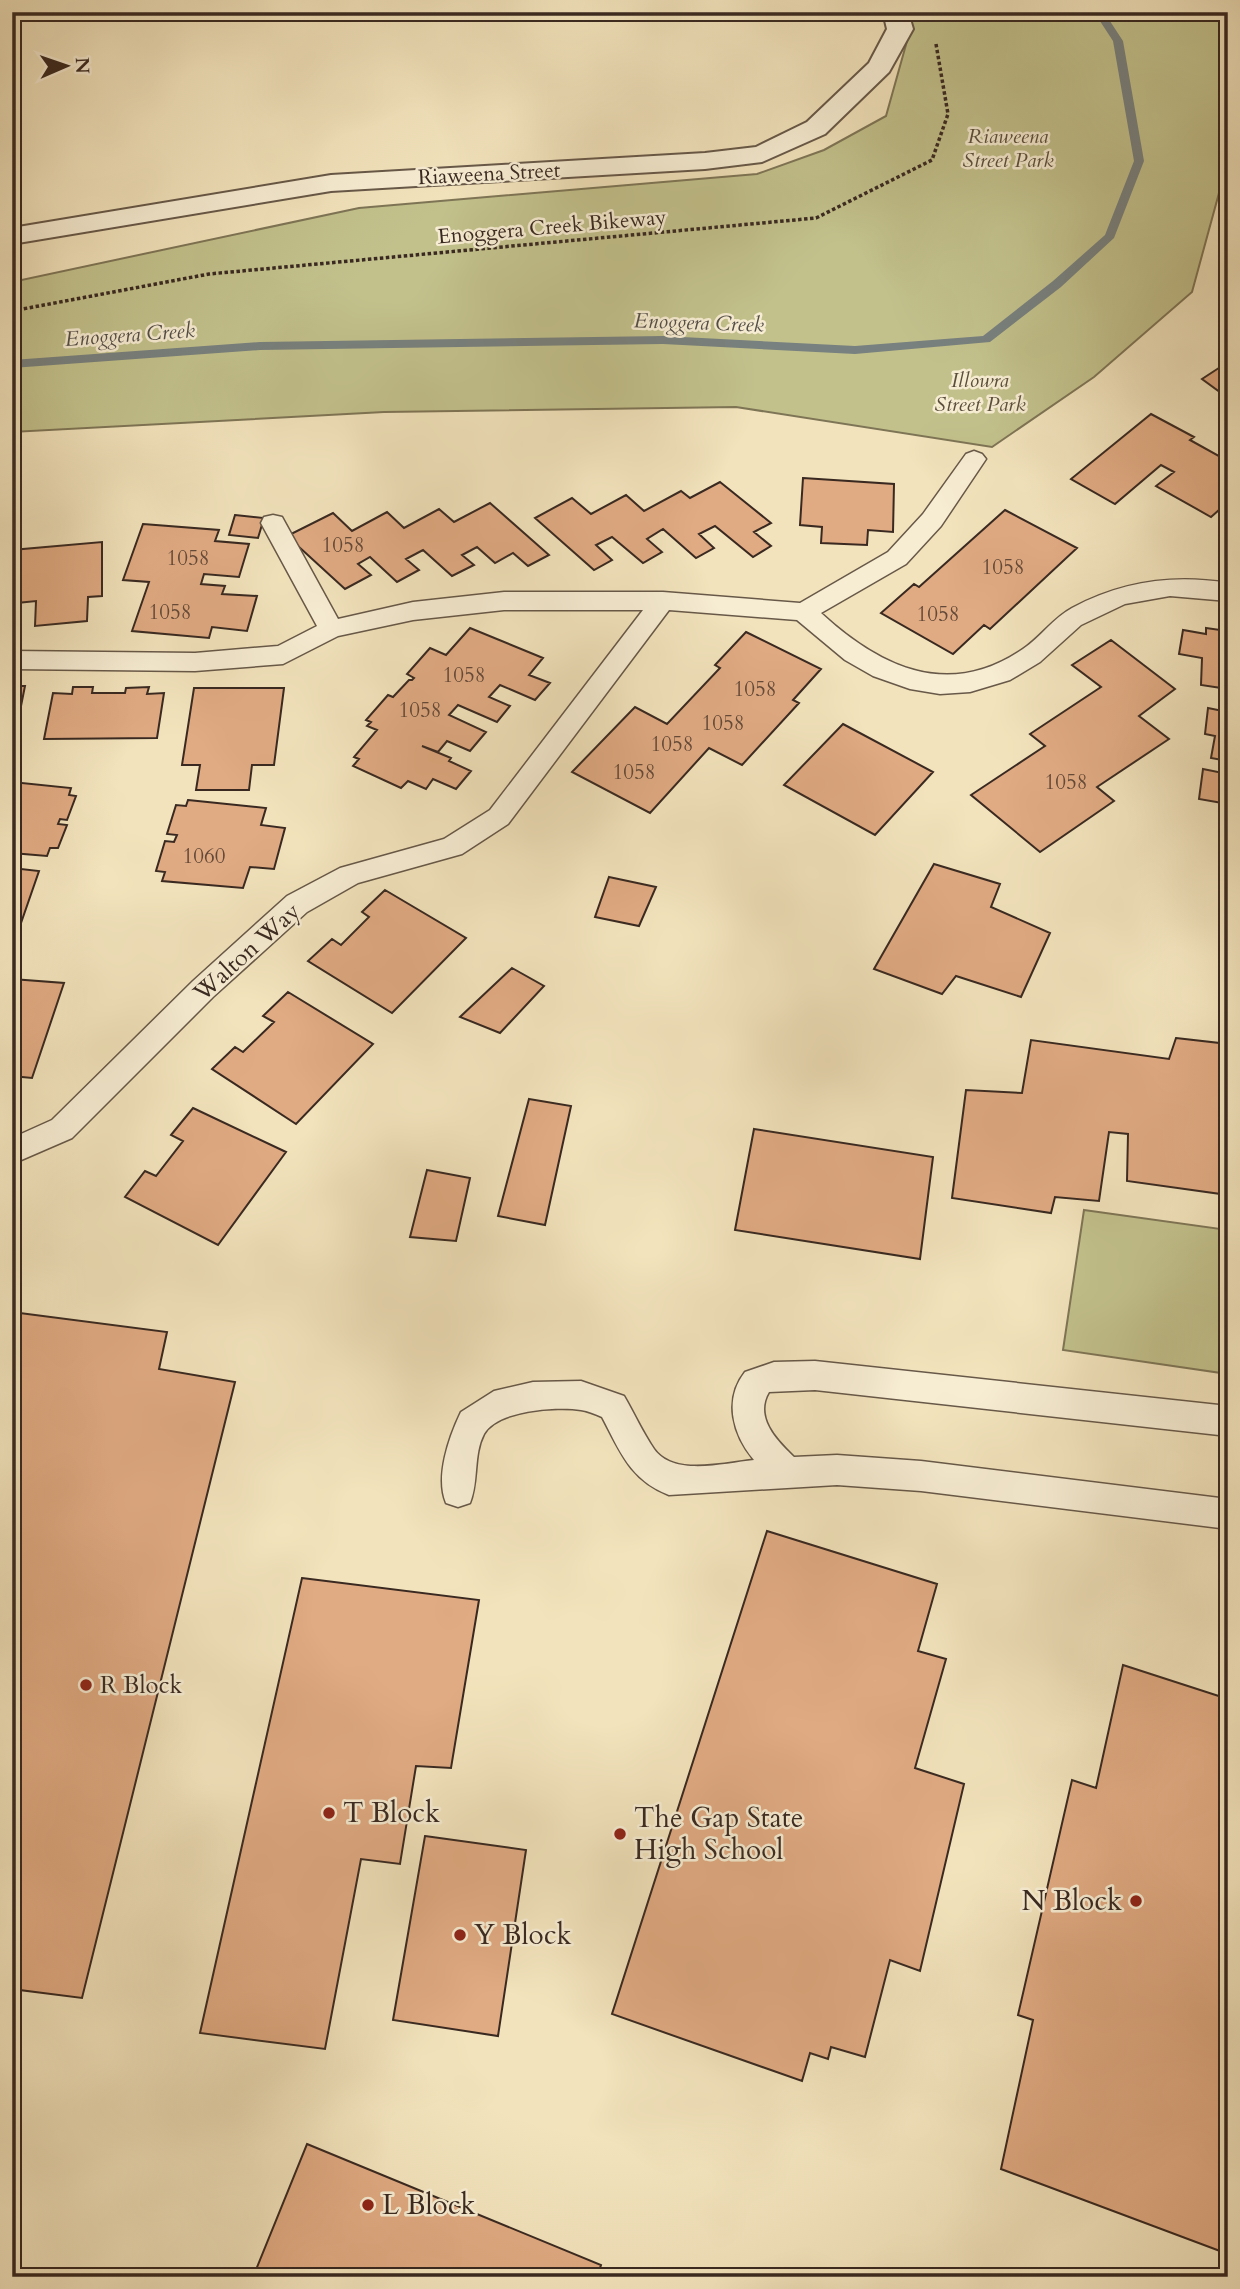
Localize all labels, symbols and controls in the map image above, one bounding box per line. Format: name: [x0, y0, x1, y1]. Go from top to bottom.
north arrow: [32, 32, 102, 102]
text: N: [69, 57, 95, 75]
park label: Riaweena Street Park: [962, 122, 1054, 175]
street label: Riaweena Street: [417, 156, 561, 192]
street label: Enoggera Creek Bikeway: [437, 203, 667, 251]
water label: Enoggera Creek: [634, 306, 765, 340]
water label: Enoggera Creek: [64, 316, 196, 354]
park label: Illowra Street Park: [934, 366, 1026, 419]
house number: 1058: [321, 531, 365, 560]
house number: 1058: [166, 544, 210, 573]
house number: 1058: [981, 553, 1025, 582]
house number: 1058: [148, 598, 192, 627]
house number: 1058: [916, 600, 960, 629]
house number: 1058: [442, 661, 486, 690]
house number: 1058: [733, 675, 777, 704]
house number: 1058: [398, 696, 442, 725]
house number: 1058: [701, 709, 745, 738]
house number: 1058: [650, 730, 694, 759]
house number: 1058: [612, 758, 656, 787]
house number: 1058: [1044, 768, 1088, 797]
house number: 1060: [182, 842, 226, 871]
street label: Walton Way: [186, 895, 308, 1009]
place label: R Block: [100, 1669, 182, 1702]
marker: R Block: [78, 1677, 94, 1693]
place label: T Block: [343, 1794, 440, 1832]
place label: The Gap State High School: [634, 1799, 803, 1869]
marker: T Block: [321, 1805, 337, 1821]
marker: The Gap State High School: [612, 1826, 628, 1842]
place label: N Block: [1022, 1882, 1122, 1920]
marker: N Block: [1128, 1893, 1144, 1909]
place label: Y Block: [474, 1916, 571, 1954]
marker: Y Block: [452, 1927, 468, 1943]
place label: L Block: [382, 2186, 476, 2224]
marker: L Block: [360, 2197, 376, 2213]

